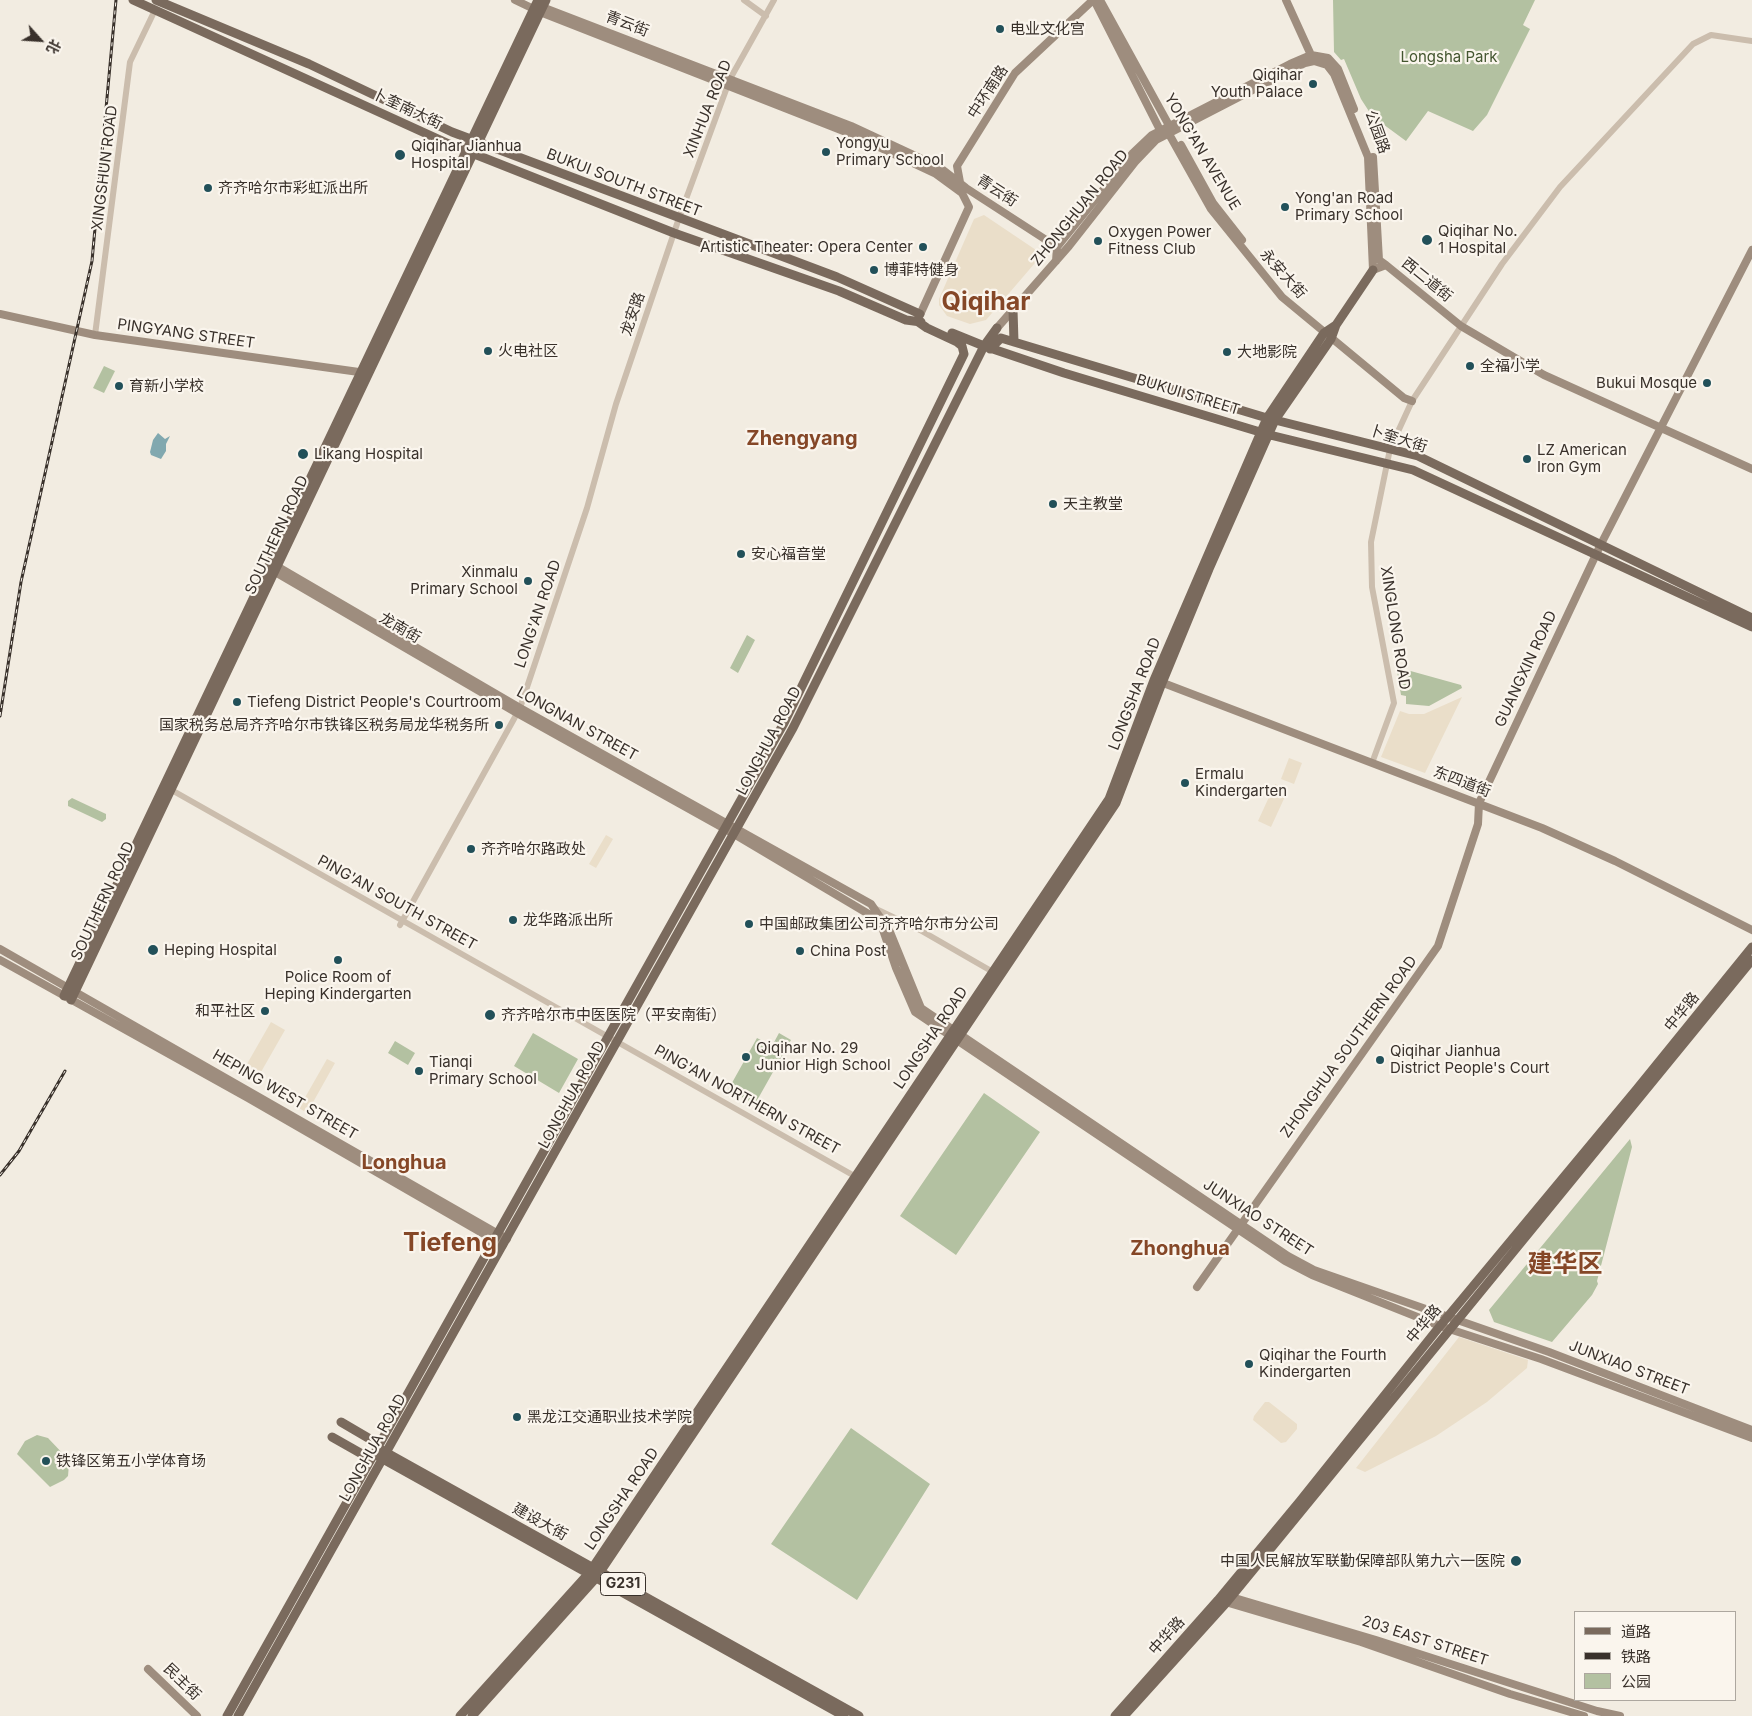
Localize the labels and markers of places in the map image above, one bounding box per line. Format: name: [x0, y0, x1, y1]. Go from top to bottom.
place label: 电业文化宫: [1010, 20, 1085, 38]
marker: 电业文化宫: [994, 23, 1006, 35]
place label: Qiqihar Youth Palace: [1211, 66, 1303, 101]
marker: Qiqihar Youth Palace: [1307, 78, 1319, 90]
place label: Yongyu Primary School: [836, 134, 944, 169]
place label: Qiqihar Jianhua Hospital: [411, 137, 522, 172]
marker: Yongyu Primary School: [820, 146, 832, 158]
marker: Qiqihar Jianhua Hospital: [393, 148, 407, 162]
place label: 齐齐哈尔市彩虹派出所: [218, 179, 368, 197]
marker: 齐齐哈尔市彩虹派出所: [202, 182, 214, 194]
place label: Yong'an Road Primary School: [1295, 189, 1403, 224]
marker: Yong'an Road Primary School: [1279, 201, 1291, 213]
place label: Qiqihar No. 1 Hospital: [1438, 222, 1518, 257]
place label: Oxygen Power Fitness Club: [1108, 223, 1211, 258]
marker: Qiqihar No. 1 Hospital: [1420, 233, 1434, 247]
marker: Oxygen Power Fitness Club: [1092, 235, 1104, 247]
place label: Artistic Theater: Opera Center: [700, 238, 913, 256]
marker: Artistic Theater: Opera Center: [917, 241, 929, 253]
place label: 博菲特健身: [884, 261, 959, 279]
marker: 博菲特健身: [868, 264, 880, 276]
place label: 火电社区: [498, 342, 558, 360]
place label: 大地影院: [1237, 343, 1297, 361]
marker: 火电社区: [482, 345, 494, 357]
marker: 大地影院: [1221, 346, 1233, 358]
place label: 全福小学: [1480, 357, 1540, 375]
marker: 全福小学: [1464, 360, 1476, 372]
place label: Bukui Mosque: [1596, 374, 1697, 392]
place label: 育新小学校: [129, 377, 204, 395]
marker: Bukui Mosque: [1701, 377, 1713, 389]
marker: 育新小学校: [113, 380, 125, 392]
place label: LZ American Iron Gym: [1537, 441, 1627, 476]
place label: Likang Hospital: [314, 445, 423, 463]
marker: Likang Hospital: [296, 447, 310, 461]
marker: LZ American Iron Gym: [1521, 453, 1533, 465]
place label: 天主教堂: [1063, 495, 1123, 513]
marker: 天主教堂: [1047, 498, 1059, 510]
place label: 安心福音堂: [751, 545, 826, 563]
marker: 安心福音堂: [735, 548, 747, 560]
place label: Xinmalu Primary School: [410, 563, 518, 598]
marker: Xinmalu Primary School: [522, 575, 534, 587]
place label: Tiefeng District People's Courtroom: [247, 693, 501, 711]
marker: Tiefeng District People's Courtroom: [231, 696, 243, 708]
place label: 国家税务总局齐齐哈尔市铁锋区税务局龙华税务所: [159, 716, 489, 734]
marker: 国家税务总局齐齐哈尔市铁锋区税务局龙华税务所: [493, 719, 505, 731]
place label: Ermalu Kindergarten: [1195, 765, 1287, 800]
marker: Ermalu Kindergarten: [1179, 777, 1191, 789]
place label: 齐齐哈尔路政处: [481, 840, 586, 858]
marker: 齐齐哈尔路政处: [465, 843, 477, 855]
place label: 龙华路派出所: [523, 911, 613, 929]
marker: 龙华路派出所: [507, 914, 519, 926]
place label: 中国邮政集团公司齐齐哈尔市分公司: [759, 915, 999, 933]
marker: 中国邮政集团公司齐齐哈尔市分公司: [743, 918, 755, 930]
place label: Heping Hospital: [164, 941, 277, 959]
place label: China Post: [810, 942, 886, 960]
marker: Heping Hospital: [146, 943, 160, 957]
marker: China Post: [794, 945, 806, 957]
marker: Police Room of Heping Kindergarten: [332, 954, 344, 966]
place label: Police Room of Heping Kindergarten: [265, 968, 411, 1003]
place label: 和平社区: [195, 1002, 255, 1020]
marker: 和平社区: [259, 1005, 271, 1017]
place label: 齐齐哈尔市中医医院（平安南街）: [501, 1006, 726, 1024]
marker: 齐齐哈尔市中医医院（平安南街）: [483, 1008, 497, 1022]
place label: Qiqihar No. 29 Junior High School: [756, 1039, 891, 1074]
place label: Qiqihar Jianhua District People's Court: [1390, 1042, 1549, 1077]
marker: Qiqihar No. 29 Junior High School: [740, 1051, 752, 1063]
place label: Tianqi Primary School: [429, 1053, 537, 1088]
marker: Qiqihar Jianhua District People's Court: [1374, 1054, 1386, 1066]
marker: Tianqi Primary School: [413, 1065, 425, 1077]
place label: Qiqihar the Fourth Kindergarten: [1259, 1346, 1387, 1381]
marker: Qiqihar the Fourth Kindergarten: [1243, 1358, 1255, 1370]
place label: 黑龙江交通职业技术学院: [527, 1408, 692, 1426]
marker: 黑龙江交通职业技术学院: [511, 1411, 523, 1423]
place label: 铁锋区第五小学体育场: [56, 1452, 206, 1470]
marker: 铁锋区第五小学体育场: [40, 1455, 52, 1467]
place label: 中国人民解放军联勤保障部队第九六一医院: [1220, 1552, 1505, 1570]
marker: 中国人民解放军联勤保障部队第九六一医院: [1509, 1554, 1523, 1568]

